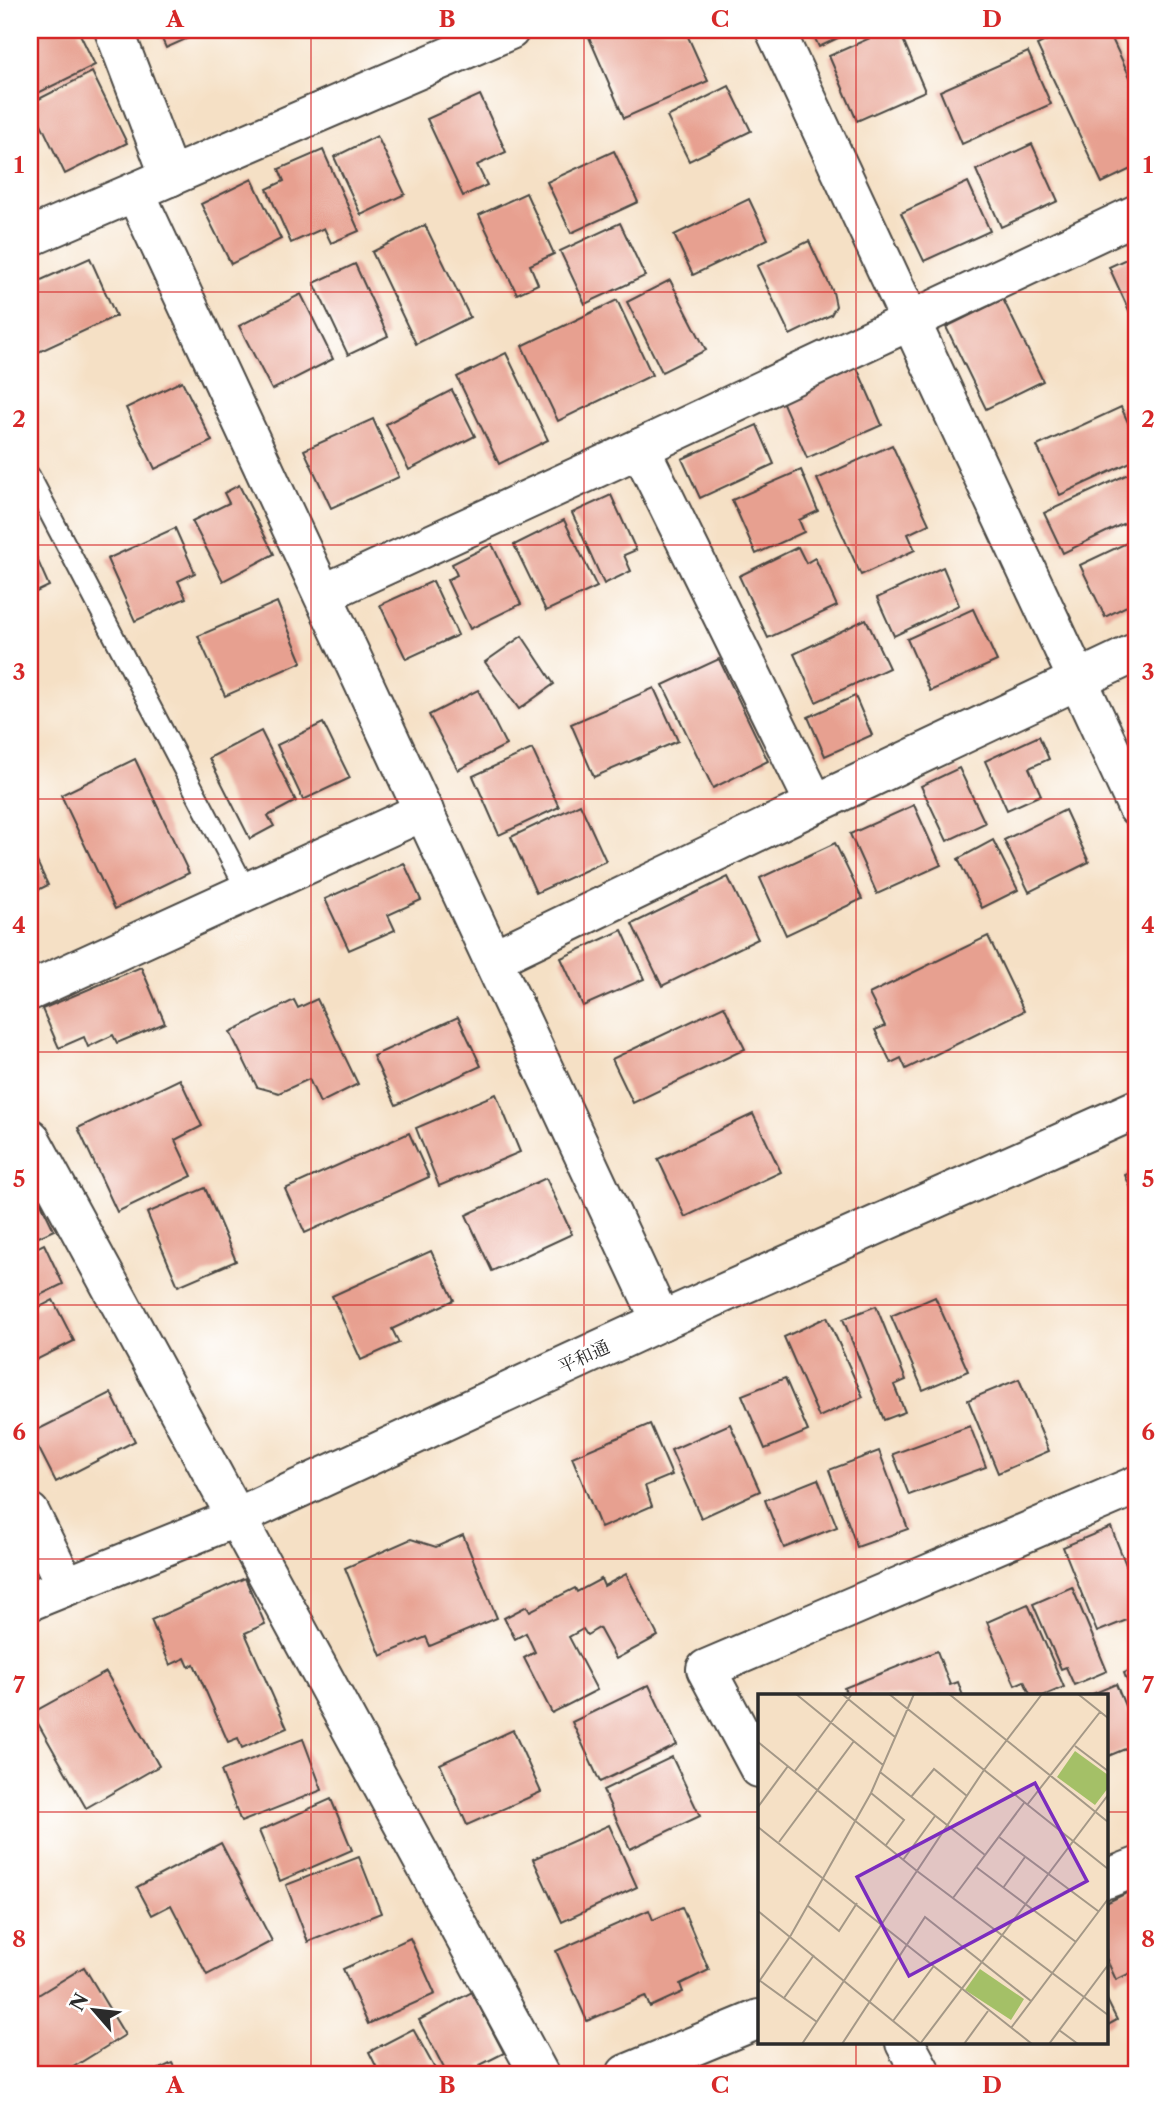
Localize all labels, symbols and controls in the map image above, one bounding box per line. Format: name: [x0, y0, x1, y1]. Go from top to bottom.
text: A: [165, 5, 185, 33]
text: B: [438, 5, 456, 33]
text: C: [711, 5, 729, 33]
text: D: [982, 5, 1002, 33]
text: 1: [14, 151, 25, 179]
text: 1: [1143, 151, 1154, 179]
text: 2: [12, 405, 26, 433]
text: 2: [1141, 405, 1155, 433]
text: 3: [13, 658, 26, 686]
text: 3: [1142, 658, 1155, 686]
text: 4: [12, 911, 26, 939]
text: 4: [1141, 911, 1155, 939]
text: 5: [13, 1165, 25, 1193]
text: 5: [1142, 1165, 1154, 1193]
street label: 平和通: [555, 1336, 613, 1378]
text: 6: [12, 1418, 26, 1446]
text: 6: [1141, 1418, 1155, 1446]
text: 7: [13, 1671, 25, 1699]
text: 7: [1142, 1671, 1154, 1699]
inset map: [758, 1694, 1108, 2044]
text: 8: [12, 1925, 26, 1953]
text: 8: [1141, 1925, 1155, 1953]
north arrow: [60, 1974, 130, 2044]
text: N: [65, 1990, 93, 2015]
text: A: [165, 2071, 185, 2099]
text: B: [438, 2071, 456, 2099]
text: C: [711, 2071, 729, 2099]
text: D: [982, 2071, 1002, 2099]

